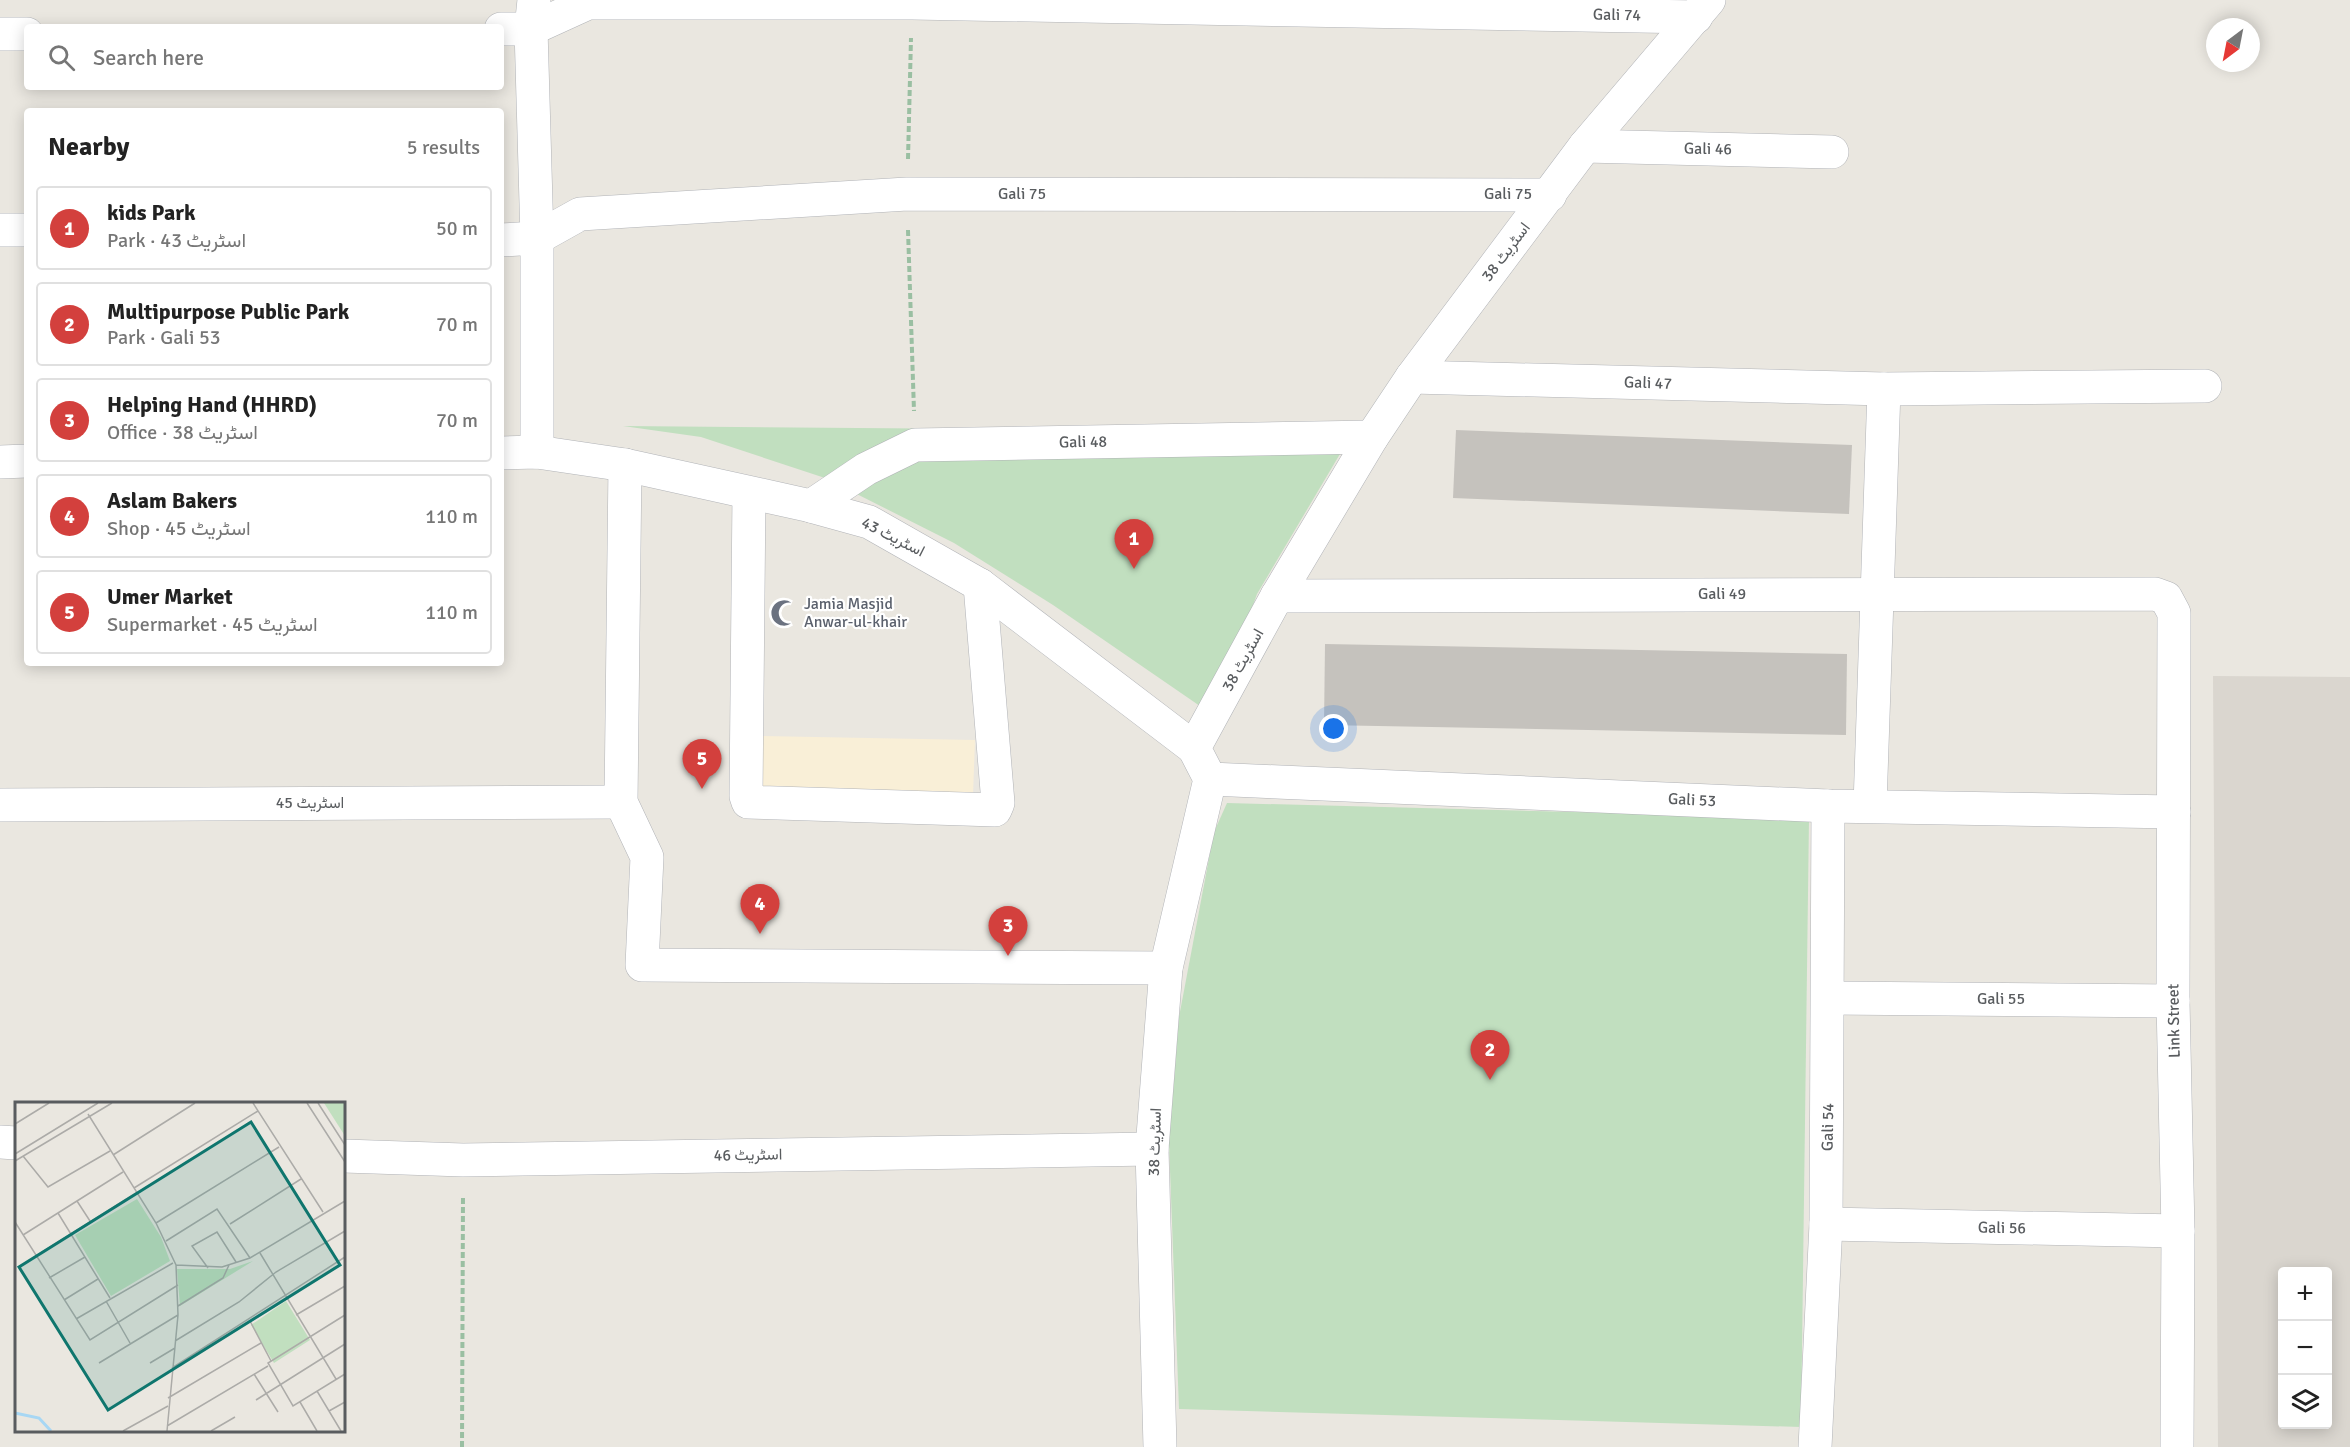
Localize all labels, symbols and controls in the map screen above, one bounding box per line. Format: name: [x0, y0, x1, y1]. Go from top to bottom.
street label: Gali 74: [1593, 5, 1642, 25]
north arrow: [2206, 18, 2260, 72]
search box: [24, 24, 504, 90]
icon: search: [45, 41, 78, 74]
text: Search here: [93, 44, 204, 71]
text: Nearby: [48, 131, 129, 163]
text: 5 results: [407, 135, 480, 160]
street label: Gali 46: [1684, 139, 1732, 159]
street label: Gali 75: [998, 184, 1046, 204]
street label: Gali 75: [1484, 184, 1532, 204]
text: kids Park: [107, 199, 195, 226]
text: 1: [64, 216, 75, 241]
text: 50 m: [436, 216, 478, 241]
street label: اسٹریٹ 38: [1477, 219, 1535, 285]
text: Park · اسٹریٹ 43: [107, 228, 246, 253]
text: Multipurpose Public Park: [107, 298, 349, 325]
text: 2: [64, 312, 75, 337]
text: 70 m: [436, 312, 478, 337]
text: Park · Gali 53: [107, 325, 221, 350]
street label: Gali 47: [1624, 372, 1672, 394]
text: Helping Hand (HHRD): [107, 391, 317, 418]
text: 3: [64, 408, 75, 433]
text: 70 m: [436, 408, 478, 433]
text: Office · اسٹریٹ 38: [107, 420, 258, 445]
street label: Gali 48: [1059, 432, 1107, 452]
text: Aslam Bakers: [107, 487, 237, 514]
text: 4: [64, 504, 75, 529]
text: 110 m: [425, 504, 478, 529]
street label: اسٹریٹ 43: [858, 513, 928, 561]
text: Shop · اسٹریٹ 45: [107, 516, 251, 541]
pin: 1: [1114, 520, 1154, 569]
text: Umer Market: [107, 583, 233, 610]
street label: Gali 49: [1698, 584, 1746, 604]
place label: Jamia Masjid Anwar-ul-khair: [804, 594, 907, 632]
mosque icon: Jamia Masjid Anwar-ul-khair: [769, 598, 799, 628]
text: 5: [64, 600, 75, 625]
text: 110 m: [425, 600, 478, 625]
text: Supermarket · اسٹریٹ 45: [107, 612, 318, 637]
street label: اسٹریٹ 38: [1218, 625, 1268, 695]
your location: [1319, 714, 1348, 743]
pin: 5: [682, 740, 722, 789]
street label: Gali 53: [1667, 789, 1717, 811]
street label: اسٹریٹ 45: [276, 793, 344, 813]
pin: 4: [740, 884, 780, 934]
pin: 3: [988, 906, 1028, 956]
street label: Link Street: [2163, 983, 2185, 1058]
street label: Gali 55: [1977, 989, 2025, 1009]
pin: 2: [1470, 1030, 1510, 1080]
inset map: [15, 1102, 345, 1432]
street label: Gali 54: [1818, 1102, 1838, 1151]
street label: اسٹریٹ 38: [1144, 1107, 1166, 1177]
street label: اسٹریٹ 46: [714, 1144, 782, 1166]
street label: Gali 56: [1978, 1218, 2026, 1238]
map controls: [2278, 1267, 2332, 1429]
button: +: [2278, 1267, 2332, 1321]
button: −: [2278, 1321, 2332, 1375]
button: layers: [2278, 1375, 2332, 1429]

